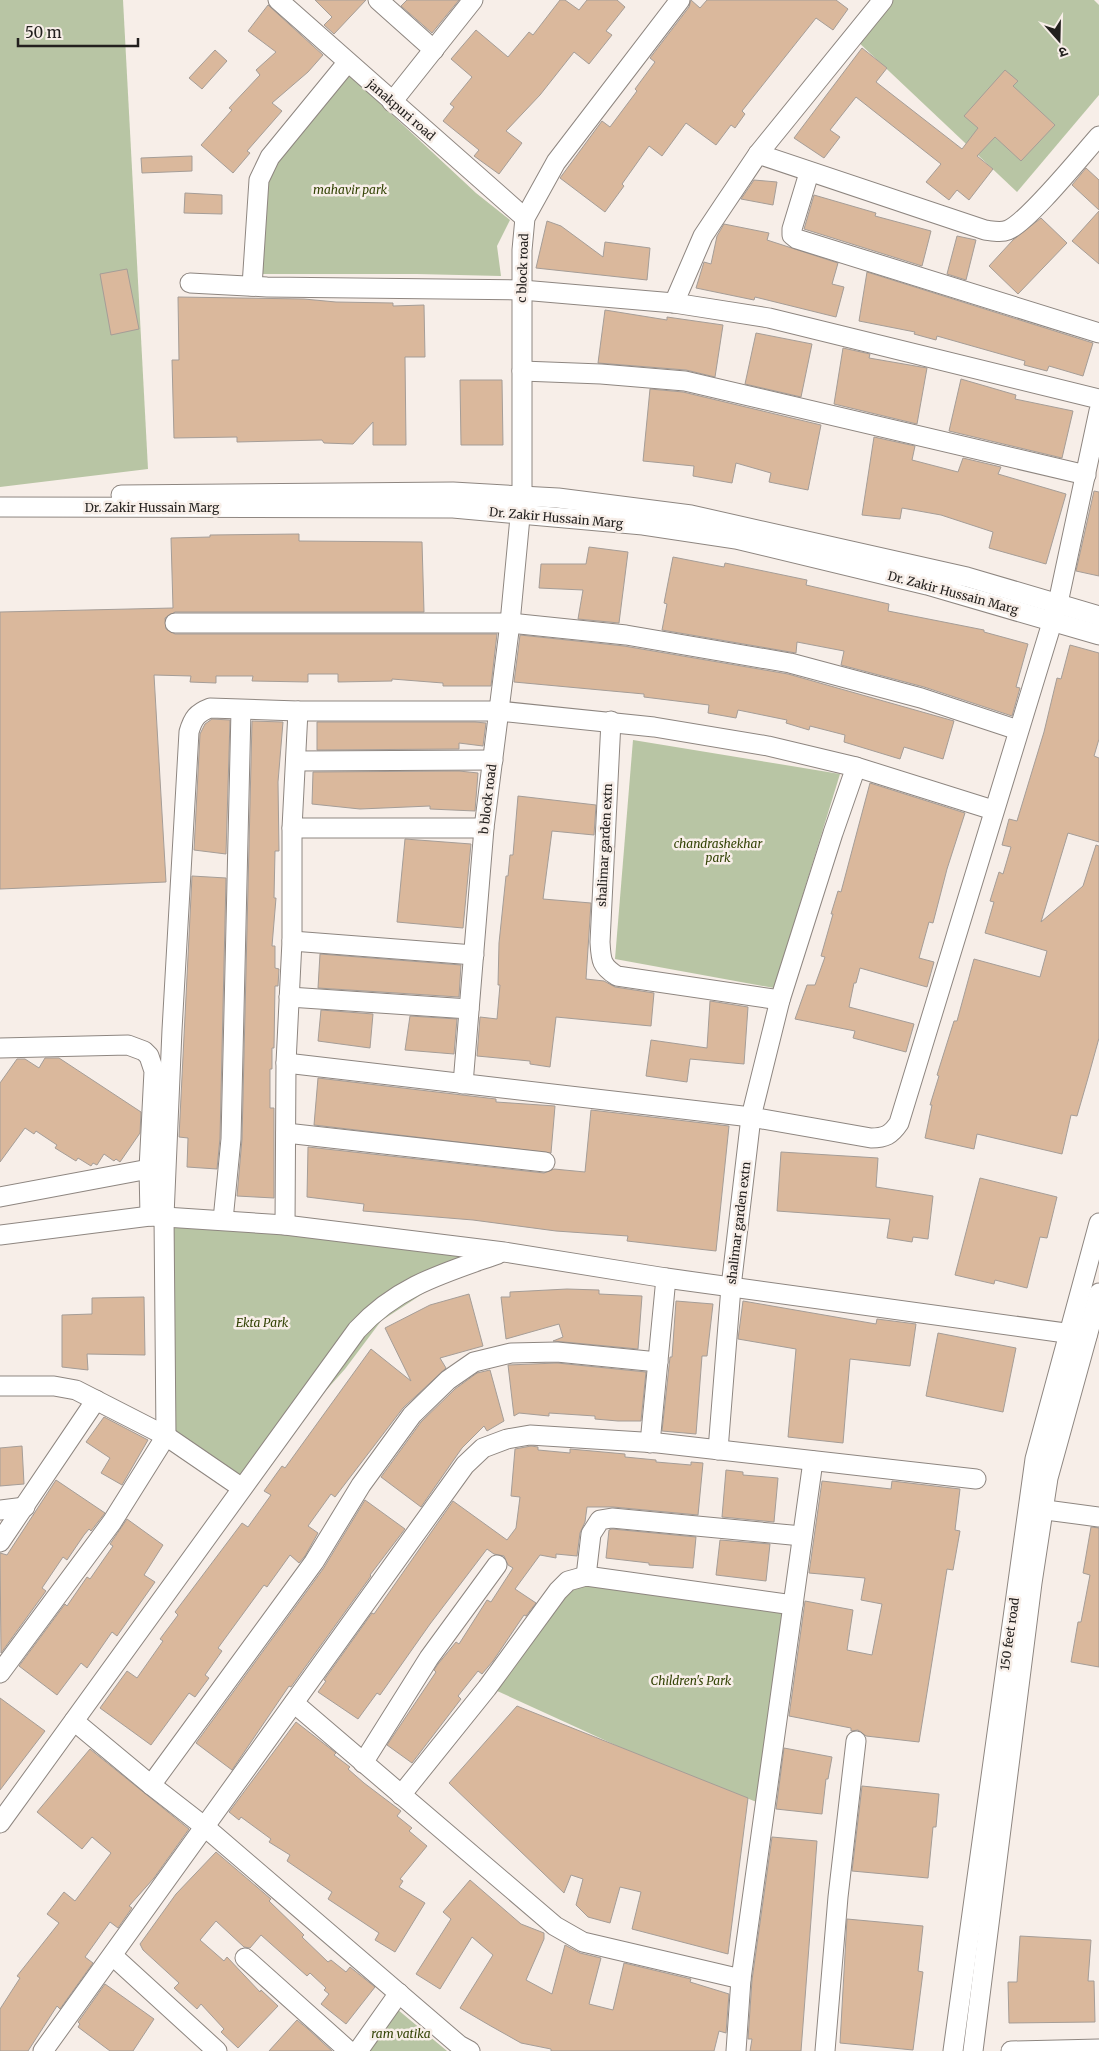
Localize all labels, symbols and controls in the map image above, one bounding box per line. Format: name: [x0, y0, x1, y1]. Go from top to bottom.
scale bar: [18, 15, 138, 47]
north arrow: [1034, 15, 1084, 65]
text: 50 m: [25, 23, 62, 42]
text: उ: [1056, 42, 1070, 62]
street label: janakpuri road: [364, 75, 438, 143]
park label: mahavir park: [313, 182, 388, 197]
street label: c block road: [514, 233, 531, 303]
street label: Dr. Zakir Hussain Marg: [85, 500, 220, 515]
street label: Dr. Zakir Hussain Marg: [488, 504, 624, 531]
street label: Dr. Zakir Hussain Marg: [886, 568, 1021, 617]
street label: b block road: [476, 763, 499, 836]
street label: shalimar garden extn: [594, 783, 615, 907]
park label: chandrashekhar park: [674, 836, 763, 865]
street label: shalimar garden extn: [724, 1161, 753, 1285]
park label: Ekta Park: [236, 1315, 289, 1330]
street label: 150 feet road: [997, 1597, 1022, 1671]
park label: Children's Park: [651, 1673, 732, 1688]
park label: ram vatika: [371, 2026, 431, 2041]

